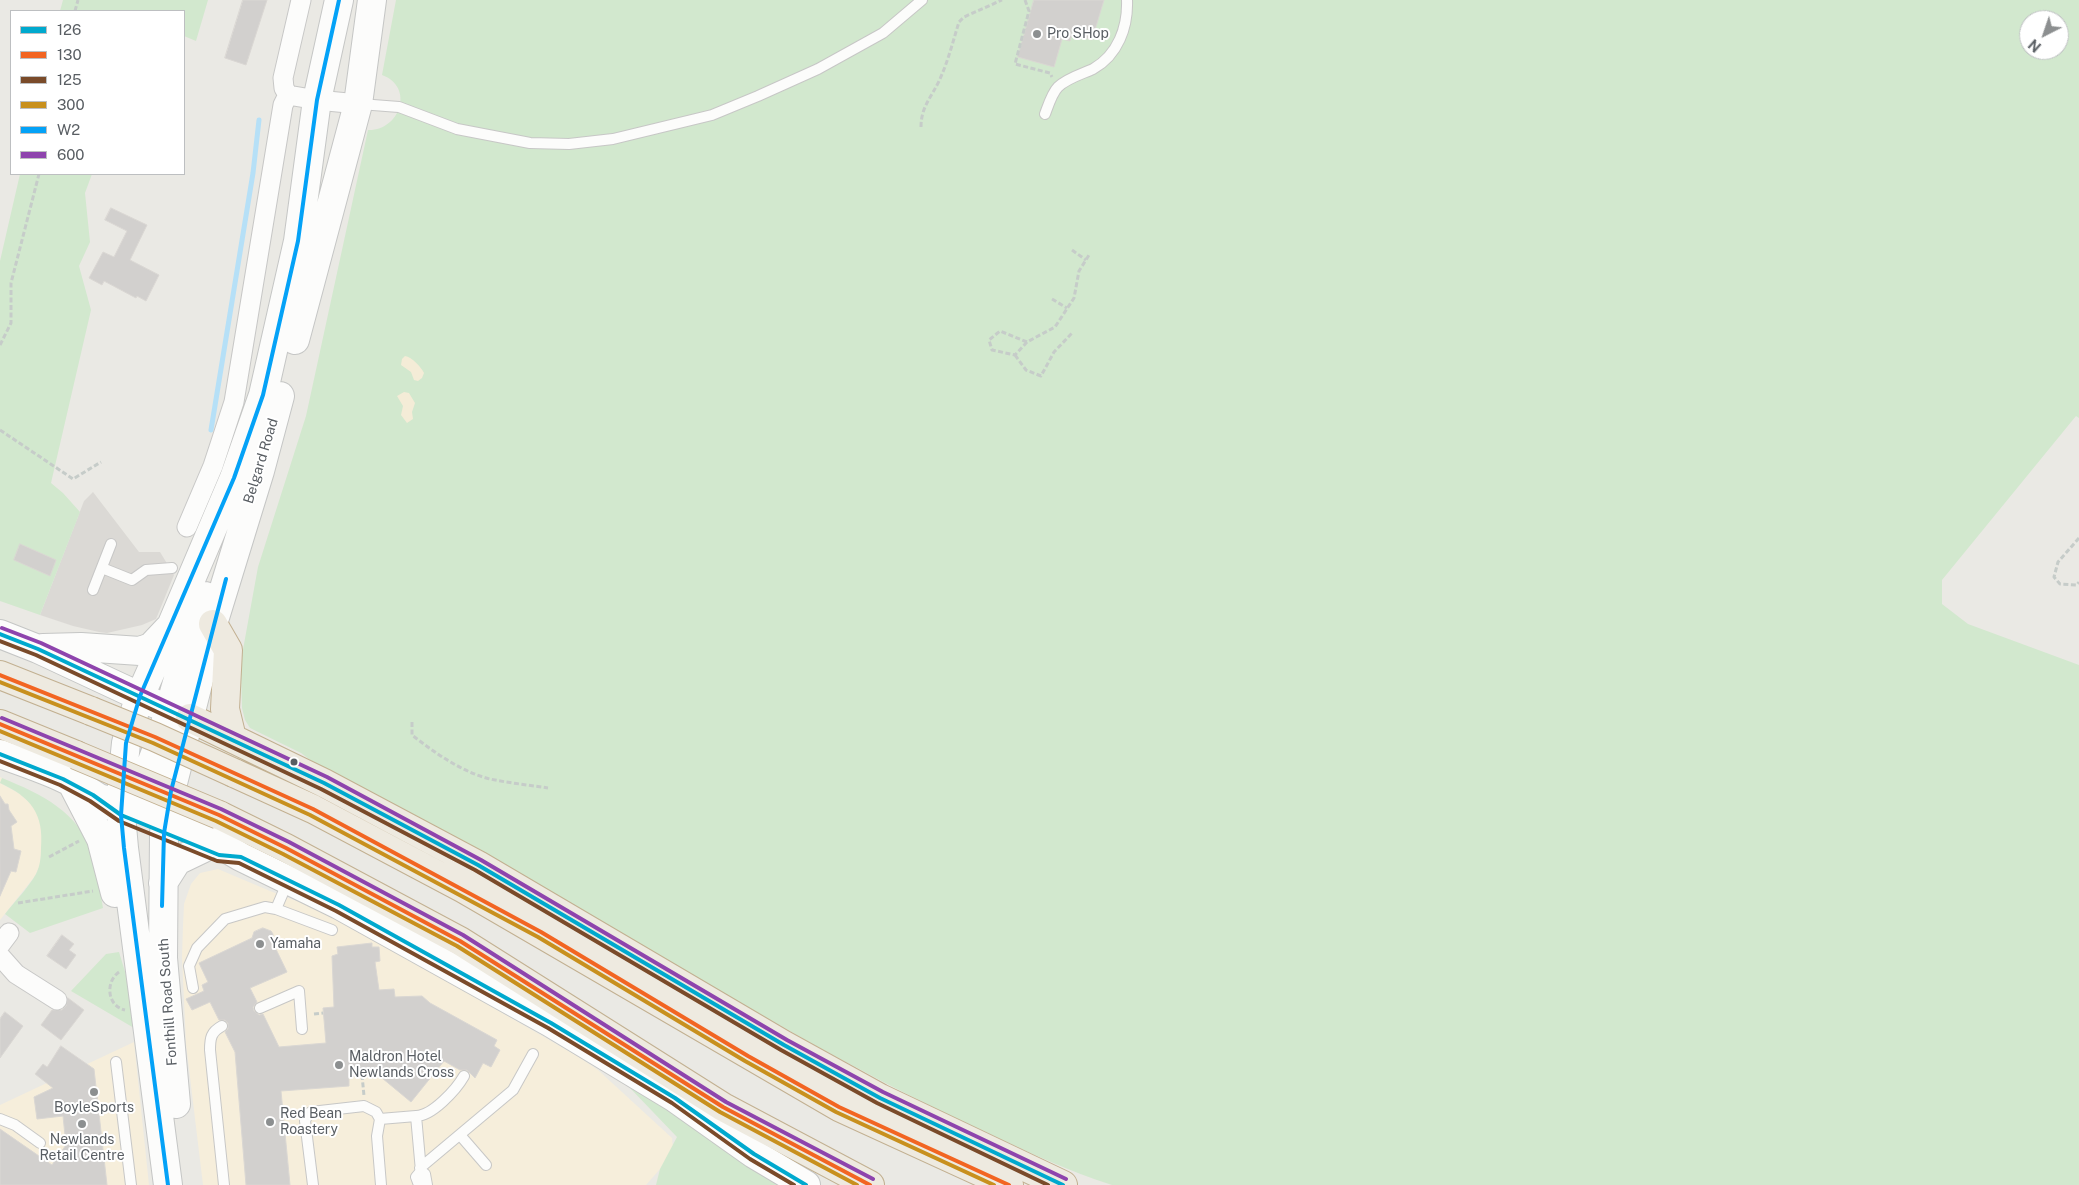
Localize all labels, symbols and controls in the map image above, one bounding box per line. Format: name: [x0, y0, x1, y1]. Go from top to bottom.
legend: [10, 10, 185, 175]
north arrow: [2019, 10, 2069, 60]
text: 126: [57, 21, 81, 38]
place label: Pro SHop: [1047, 26, 1109, 42]
marker: Pro SHop: [1031, 28, 1043, 40]
text: N: [2025, 36, 2044, 55]
text: 130: [57, 46, 82, 63]
text: 125: [57, 71, 82, 88]
text: 300: [57, 96, 85, 113]
text: W2: [57, 121, 80, 138]
text: 600: [57, 146, 85, 163]
street label: Belgard Road: [240, 416, 282, 506]
unlabelled marker: [289, 757, 299, 767]
place label: Yamaha: [270, 936, 321, 952]
street label: Fonthill Road South: [155, 938, 181, 1066]
marker: Yamaha: [254, 938, 266, 950]
place label: Maldron Hotel Newlands Cross: [349, 1049, 454, 1082]
marker: Maldron Hotel Newlands Cross: [333, 1059, 345, 1071]
marker: BoyleSports: [88, 1086, 100, 1098]
place label: BoyleSports: [54, 1100, 134, 1116]
place label: Red Bean Roastery: [280, 1106, 342, 1138]
marker: Red Bean Roastery: [264, 1116, 276, 1128]
marker: Newlands Retail Centre: [76, 1118, 88, 1130]
place label: Newlands Retail Centre: [39, 1132, 125, 1164]

